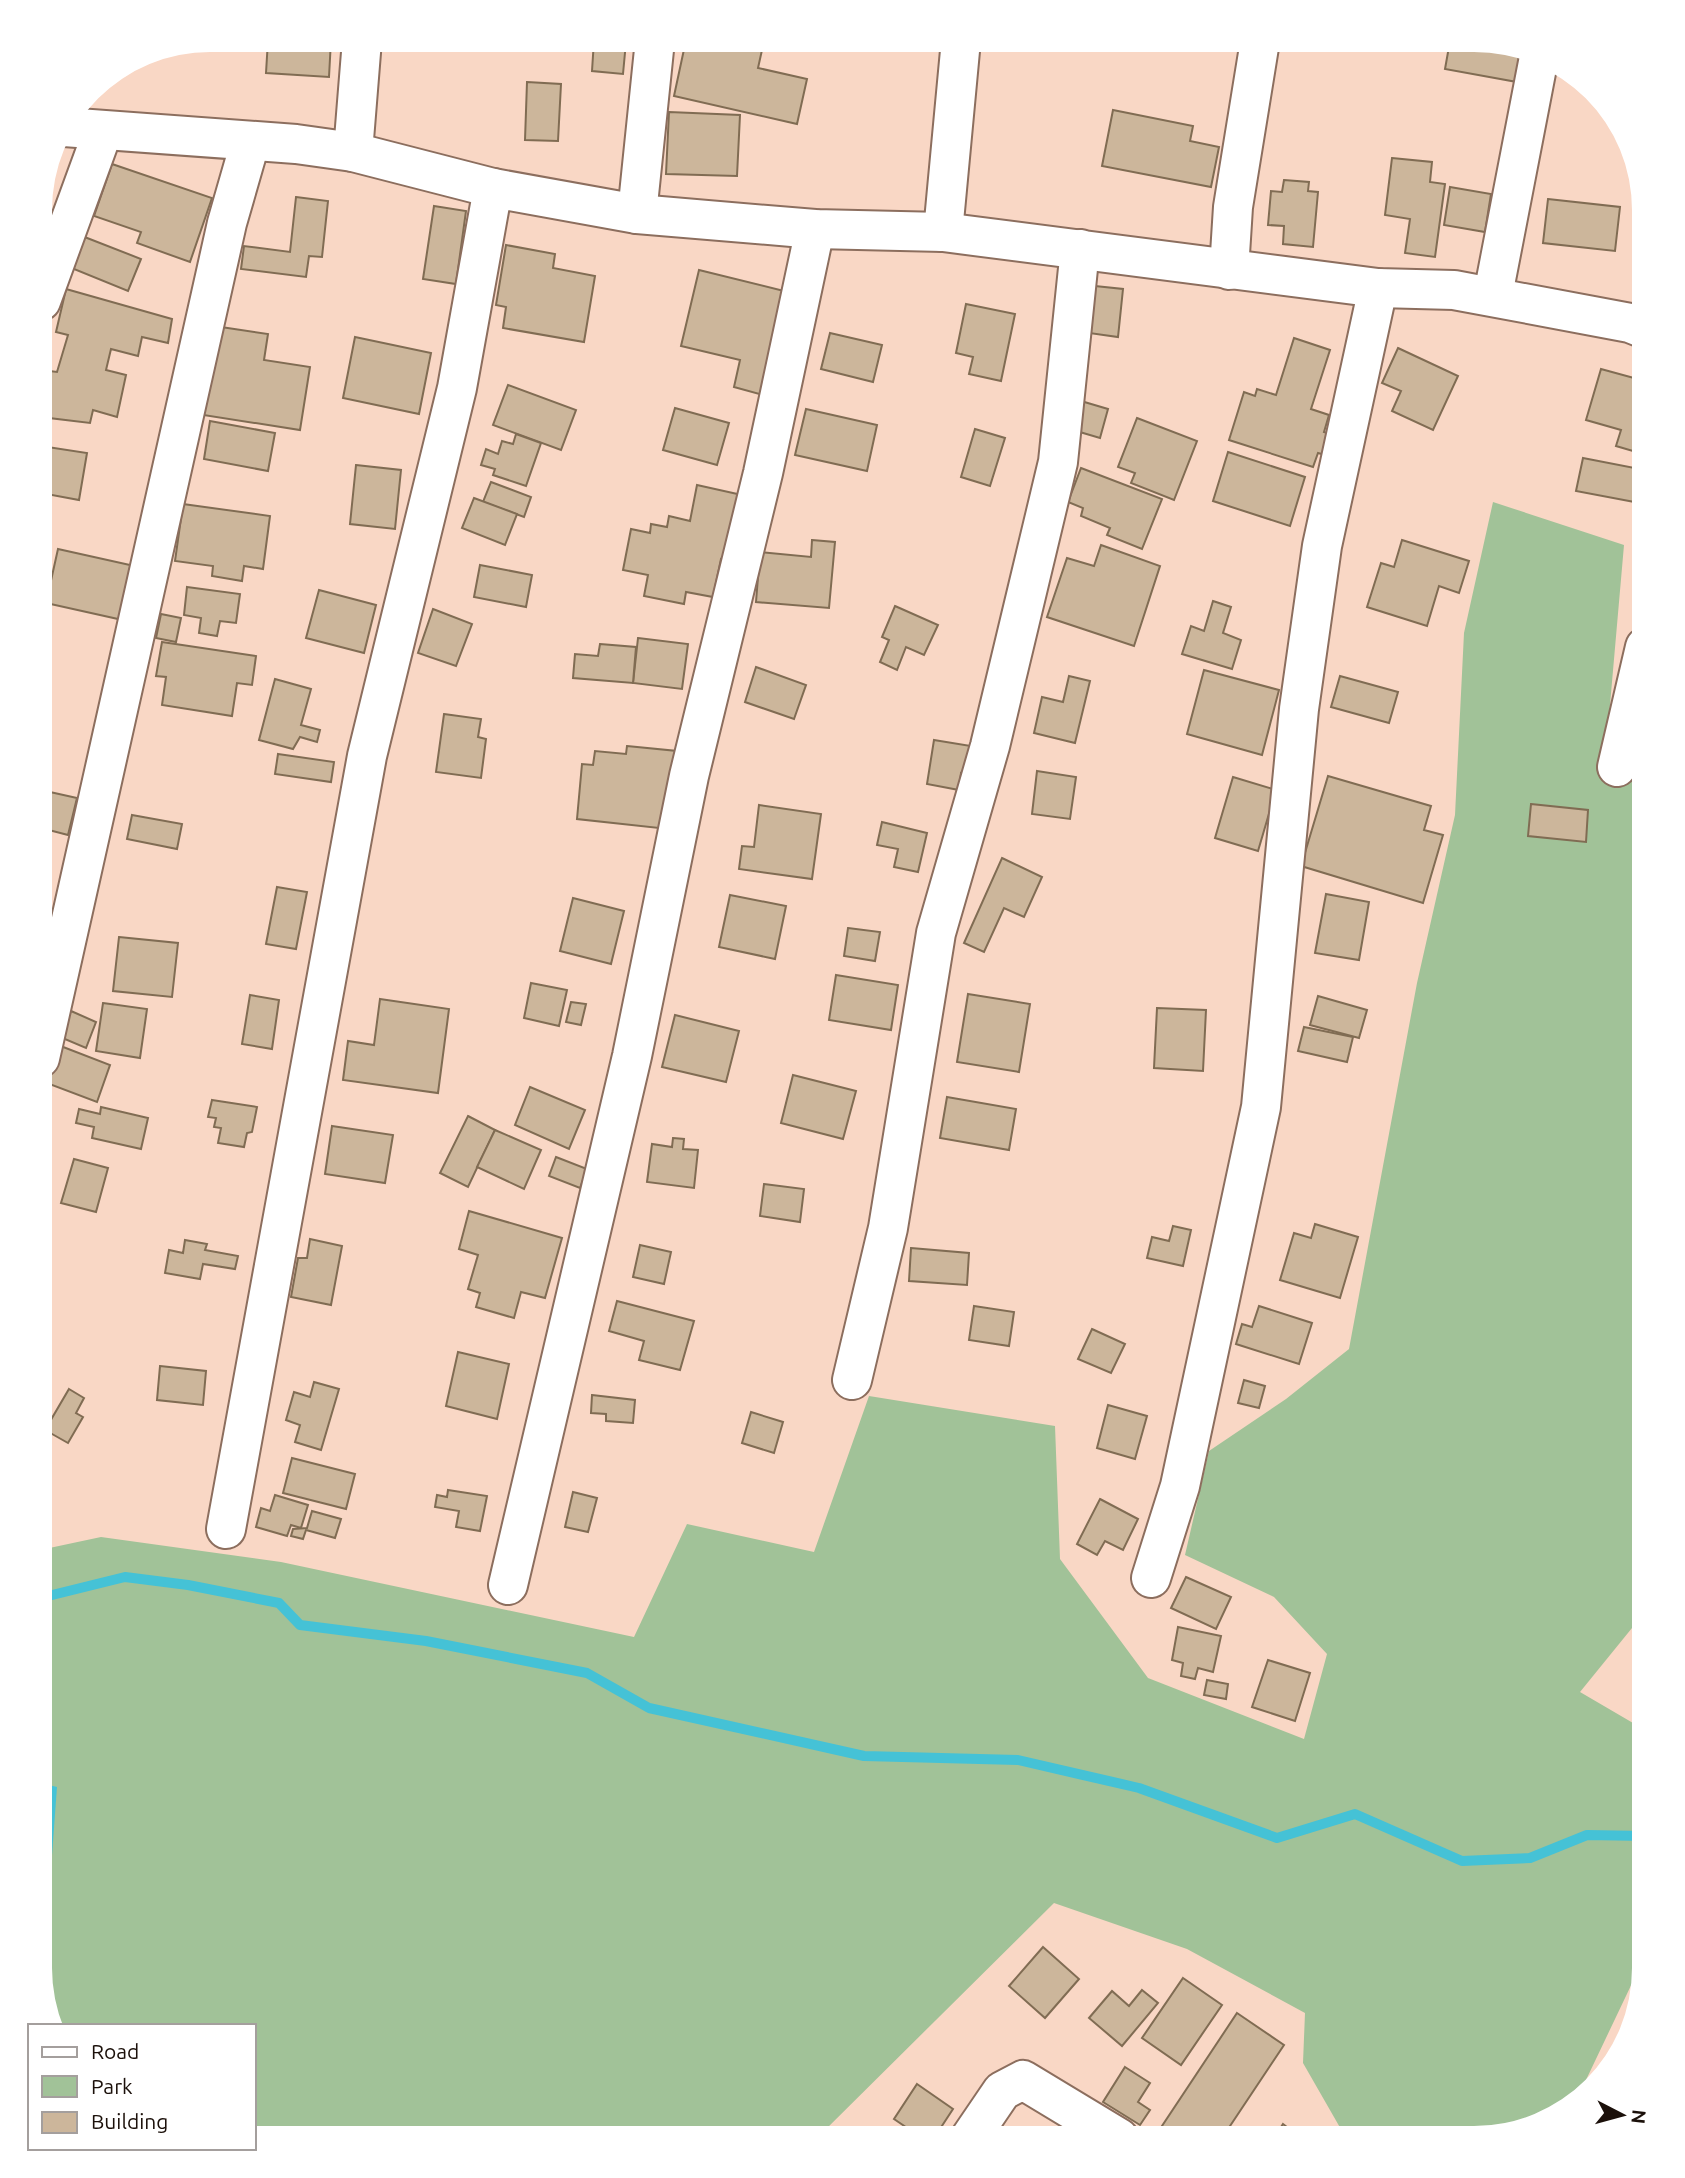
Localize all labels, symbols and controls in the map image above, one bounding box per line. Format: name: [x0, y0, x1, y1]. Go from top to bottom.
legend: [28, 2024, 256, 2150]
text: Road: [91, 2039, 139, 2063]
text: Park: [91, 2074, 133, 2098]
north arrow: [1587, 2080, 1657, 2150]
text: Building: [91, 2109, 168, 2133]
text: N: [1627, 2109, 1651, 2125]

